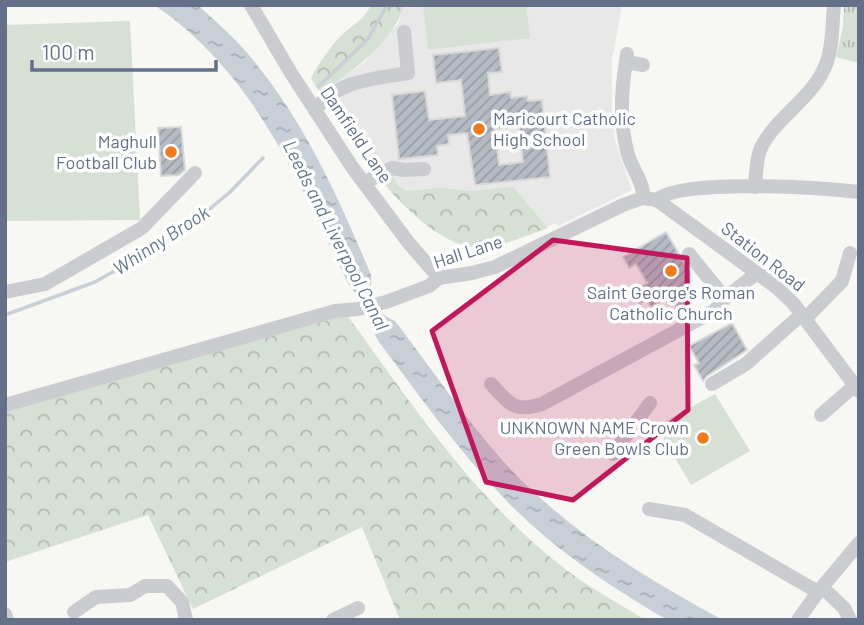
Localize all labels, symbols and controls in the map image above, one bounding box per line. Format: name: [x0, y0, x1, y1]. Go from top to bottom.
scale bar: [32, 28, 215, 72]
text: 100 m: [42, 39, 95, 64]
street label: Damfield Lane: [316, 82, 397, 187]
place label: Maricourt Catholic High School: [493, 107, 636, 150]
marker: Maricourt Catholic High School: [471, 121, 487, 137]
place label: Maghull Football Club: [56, 130, 157, 173]
water label: Leeds and Liverpool Canal: [279, 136, 395, 334]
marker: Maghull Football Club: [163, 144, 179, 160]
water label: Whinny Brook: [108, 200, 214, 279]
street label: Station Road: [717, 217, 810, 296]
street label: Hall Lane: [430, 230, 505, 273]
marker: Saint George's Roman Catholic Church: [663, 263, 679, 279]
place label: Saint George's Roman Catholic Church: [587, 281, 755, 324]
place label: UNKNOWN NAME Crown Green Bowls Club: [500, 416, 689, 459]
marker: UNKNOWN NAME Crown Green Bowls Club: [695, 430, 711, 446]

